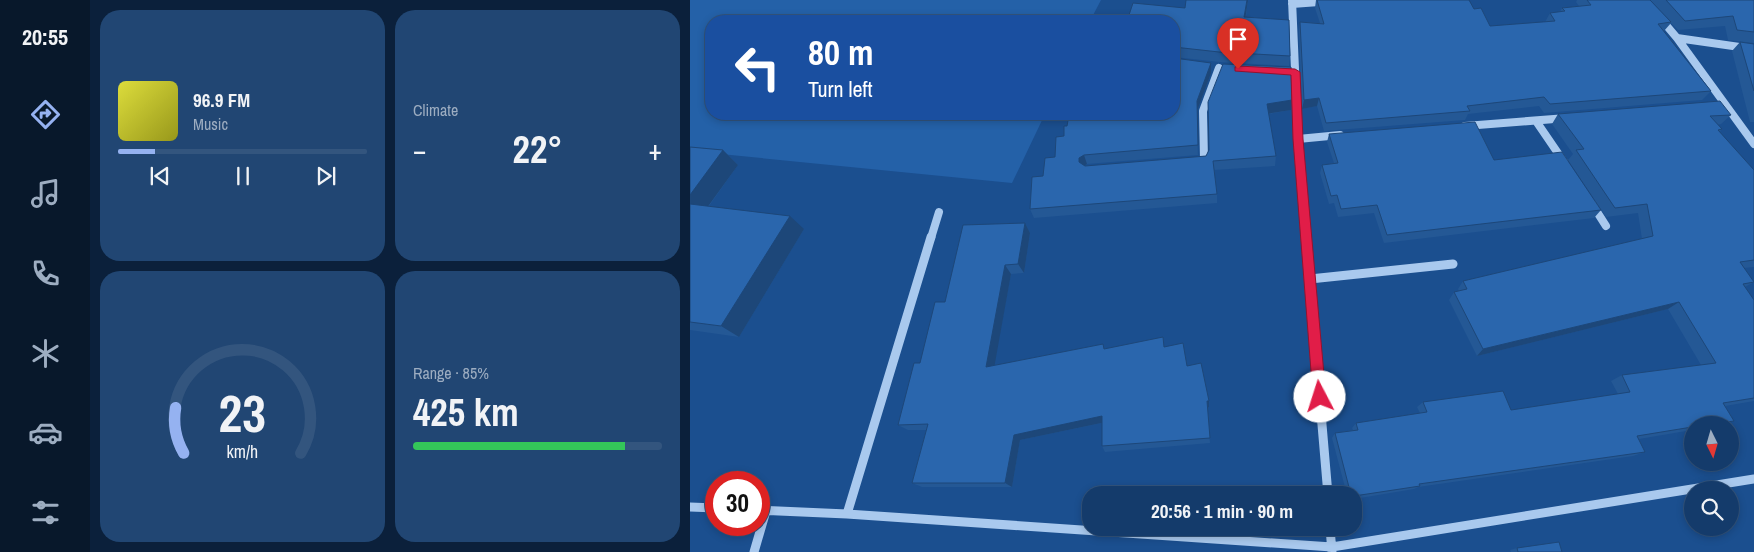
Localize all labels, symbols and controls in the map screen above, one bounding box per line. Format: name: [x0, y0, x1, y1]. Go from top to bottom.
pin: [1217, 18, 1259, 69]
text: 20:55: [22, 22, 68, 52]
icon: arrive: [1224, 25, 1252, 53]
text: 80 m: [808, 29, 873, 76]
icon: left: [725, 35, 790, 100]
text: Turn left: [808, 74, 873, 104]
text: 96.9 FM: [193, 87, 250, 113]
icon: directions: [28, 97, 63, 132]
text: Climate: [413, 99, 458, 121]
text: Music: [193, 113, 228, 135]
text: 22°: [513, 124, 562, 175]
text: −: [413, 131, 426, 169]
text: +: [649, 131, 662, 169]
icon: previous: [146, 162, 174, 190]
icon: pause: [229, 162, 257, 190]
icon: next: [312, 162, 340, 190]
icon: music: [28, 176, 63, 211]
icon: phone: [28, 256, 63, 291]
icon: climate: [28, 336, 63, 371]
text: Range · 85%: [413, 362, 489, 384]
position arrow: [1293, 370, 1345, 422]
text: 23: [219, 378, 266, 448]
text: 425 km: [413, 387, 519, 438]
icon: car: [28, 415, 63, 450]
north arrow: [1684, 416, 1739, 471]
map controls: [1684, 416, 1739, 536]
text: km/h: [227, 440, 258, 464]
speed limit sign: 30: [705, 471, 770, 536]
button: search: [1684, 481, 1739, 536]
icon: filters: [28, 495, 63, 530]
text: 20:56 · 1 min · 90 m: [1151, 498, 1293, 524]

